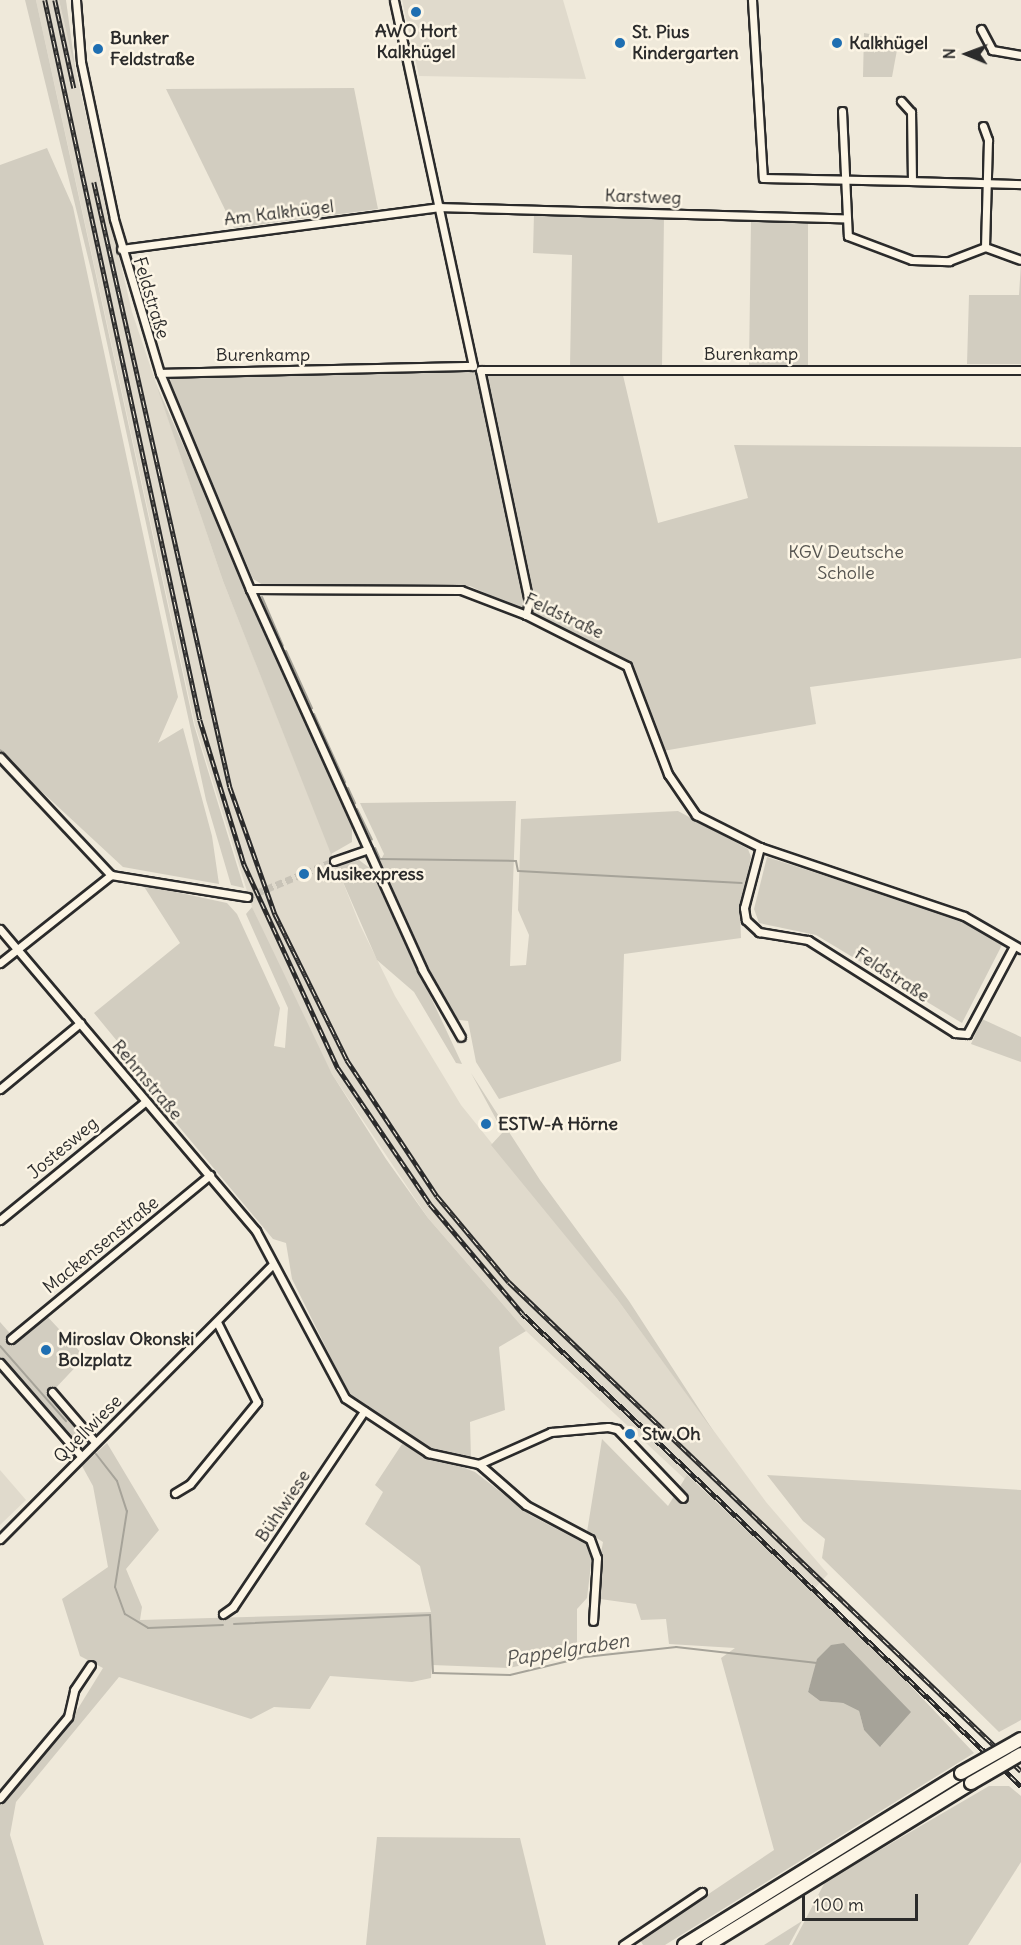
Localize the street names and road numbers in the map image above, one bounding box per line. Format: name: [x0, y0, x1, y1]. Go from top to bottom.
street label: Karstweg: [604, 185, 682, 209]
street label: Am Kalkhügel: [223, 196, 335, 230]
street label: Feldstraße: [128, 254, 174, 342]
street label: Burenkamp: [704, 343, 798, 365]
street label: Burenkamp: [216, 344, 310, 366]
street label: Feldstraße: [521, 588, 607, 644]
street label: Feldstraße: [851, 943, 933, 1007]
street label: Rehmstraße: [107, 1035, 187, 1125]
street label: Jostesweg: [23, 1112, 103, 1184]
street label: Mackensenstraße: [39, 1192, 163, 1298]
street label: Quellwiese: [49, 1390, 127, 1468]
street label: Bühlwiese: [251, 1466, 315, 1546]

